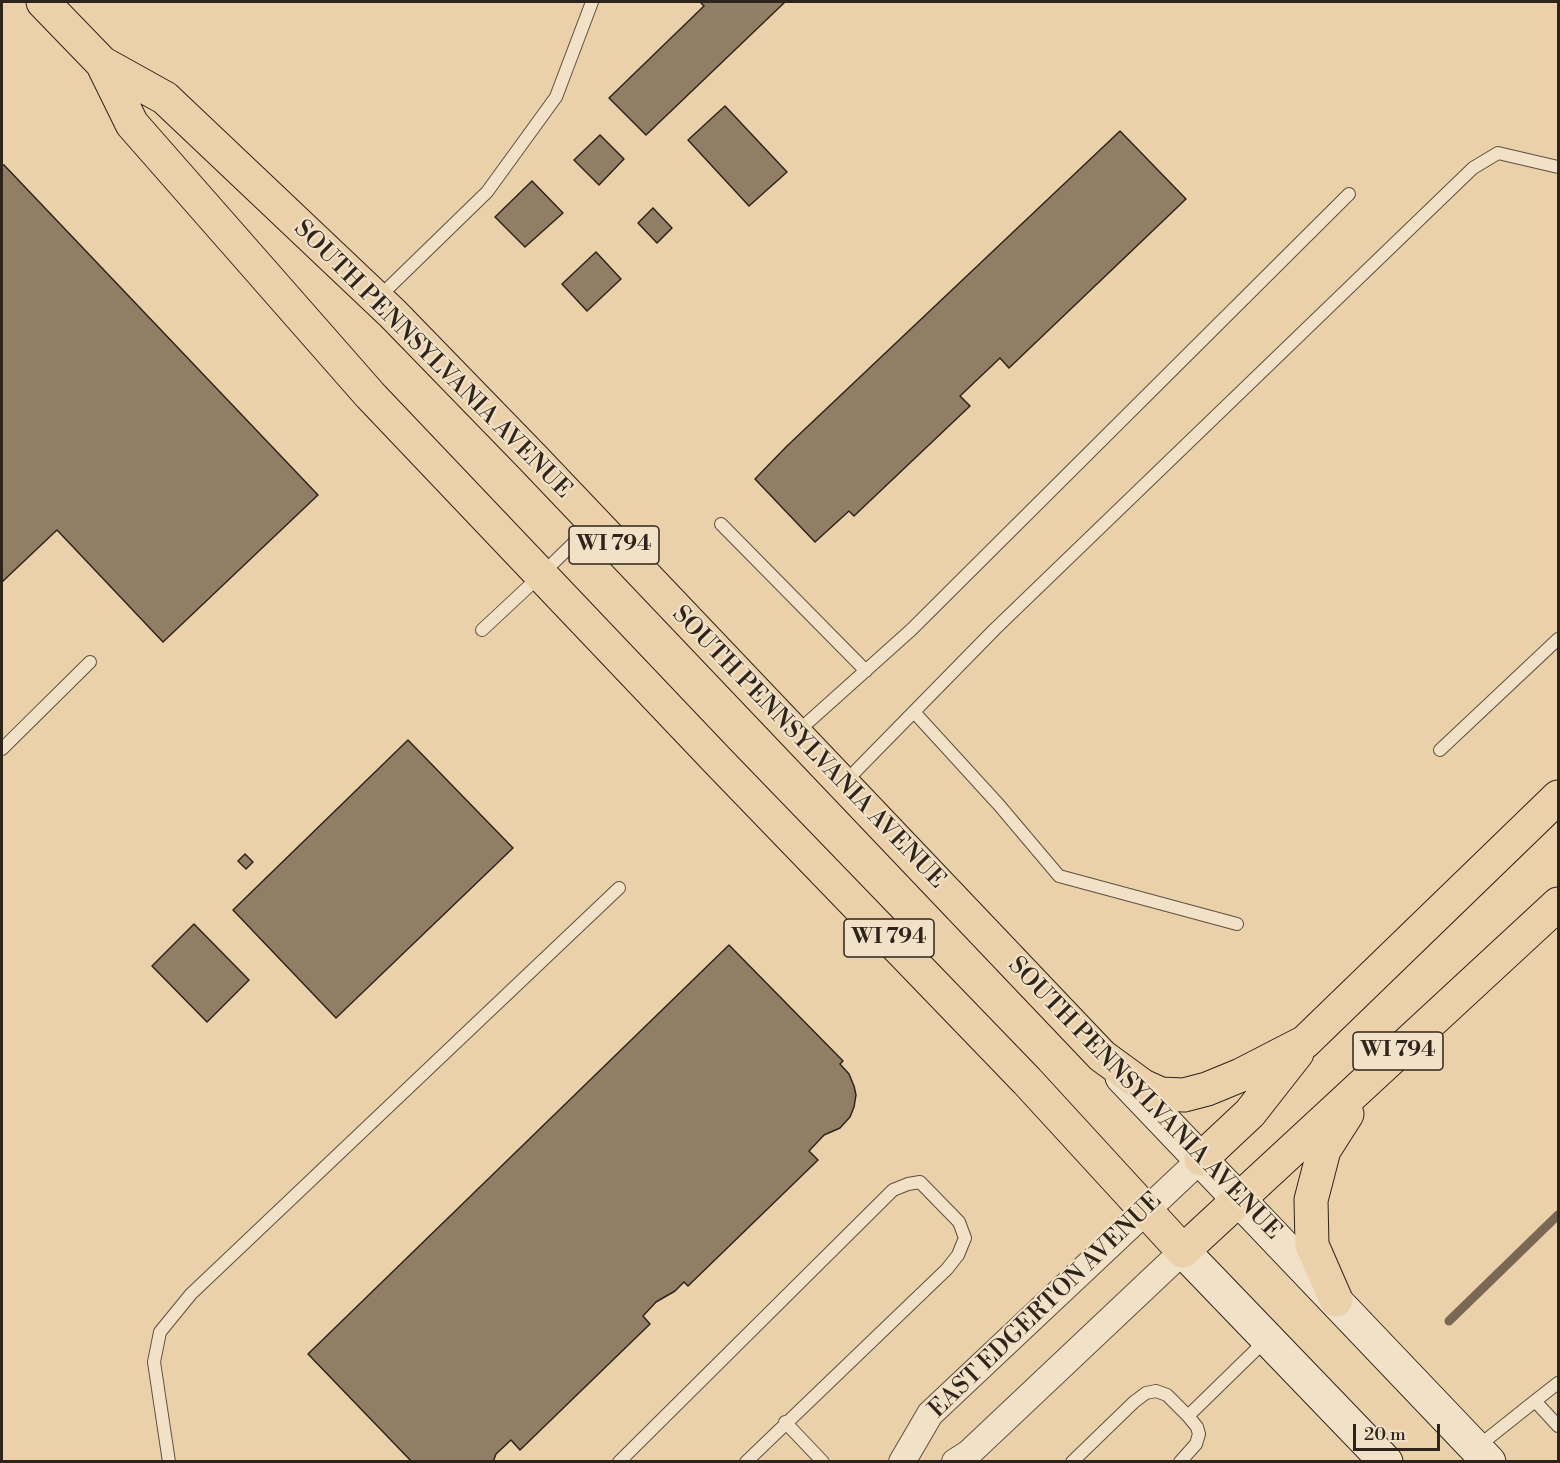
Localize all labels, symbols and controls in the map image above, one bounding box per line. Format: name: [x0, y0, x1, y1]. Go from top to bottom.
street label: SOUTH PENNSYLVANIA AVENUE: [287, 215, 577, 505]
road number: WI 794: [569, 526, 659, 564]
street label: SOUTH PENNSYLVANIA AVENUE: [665, 601, 951, 895]
road number: WI 794: [844, 919, 934, 957]
street label: SOUTH PENNSYLVANIA AVENUE: [1001, 952, 1287, 1246]
road number: WI 794: [1353, 1032, 1443, 1070]
street label: EAST EDGERTON AVENUE: [924, 1187, 1168, 1425]
scale bar: [1356, 1412, 1443, 1450]
text: 20 m: [1364, 1423, 1406, 1446]

